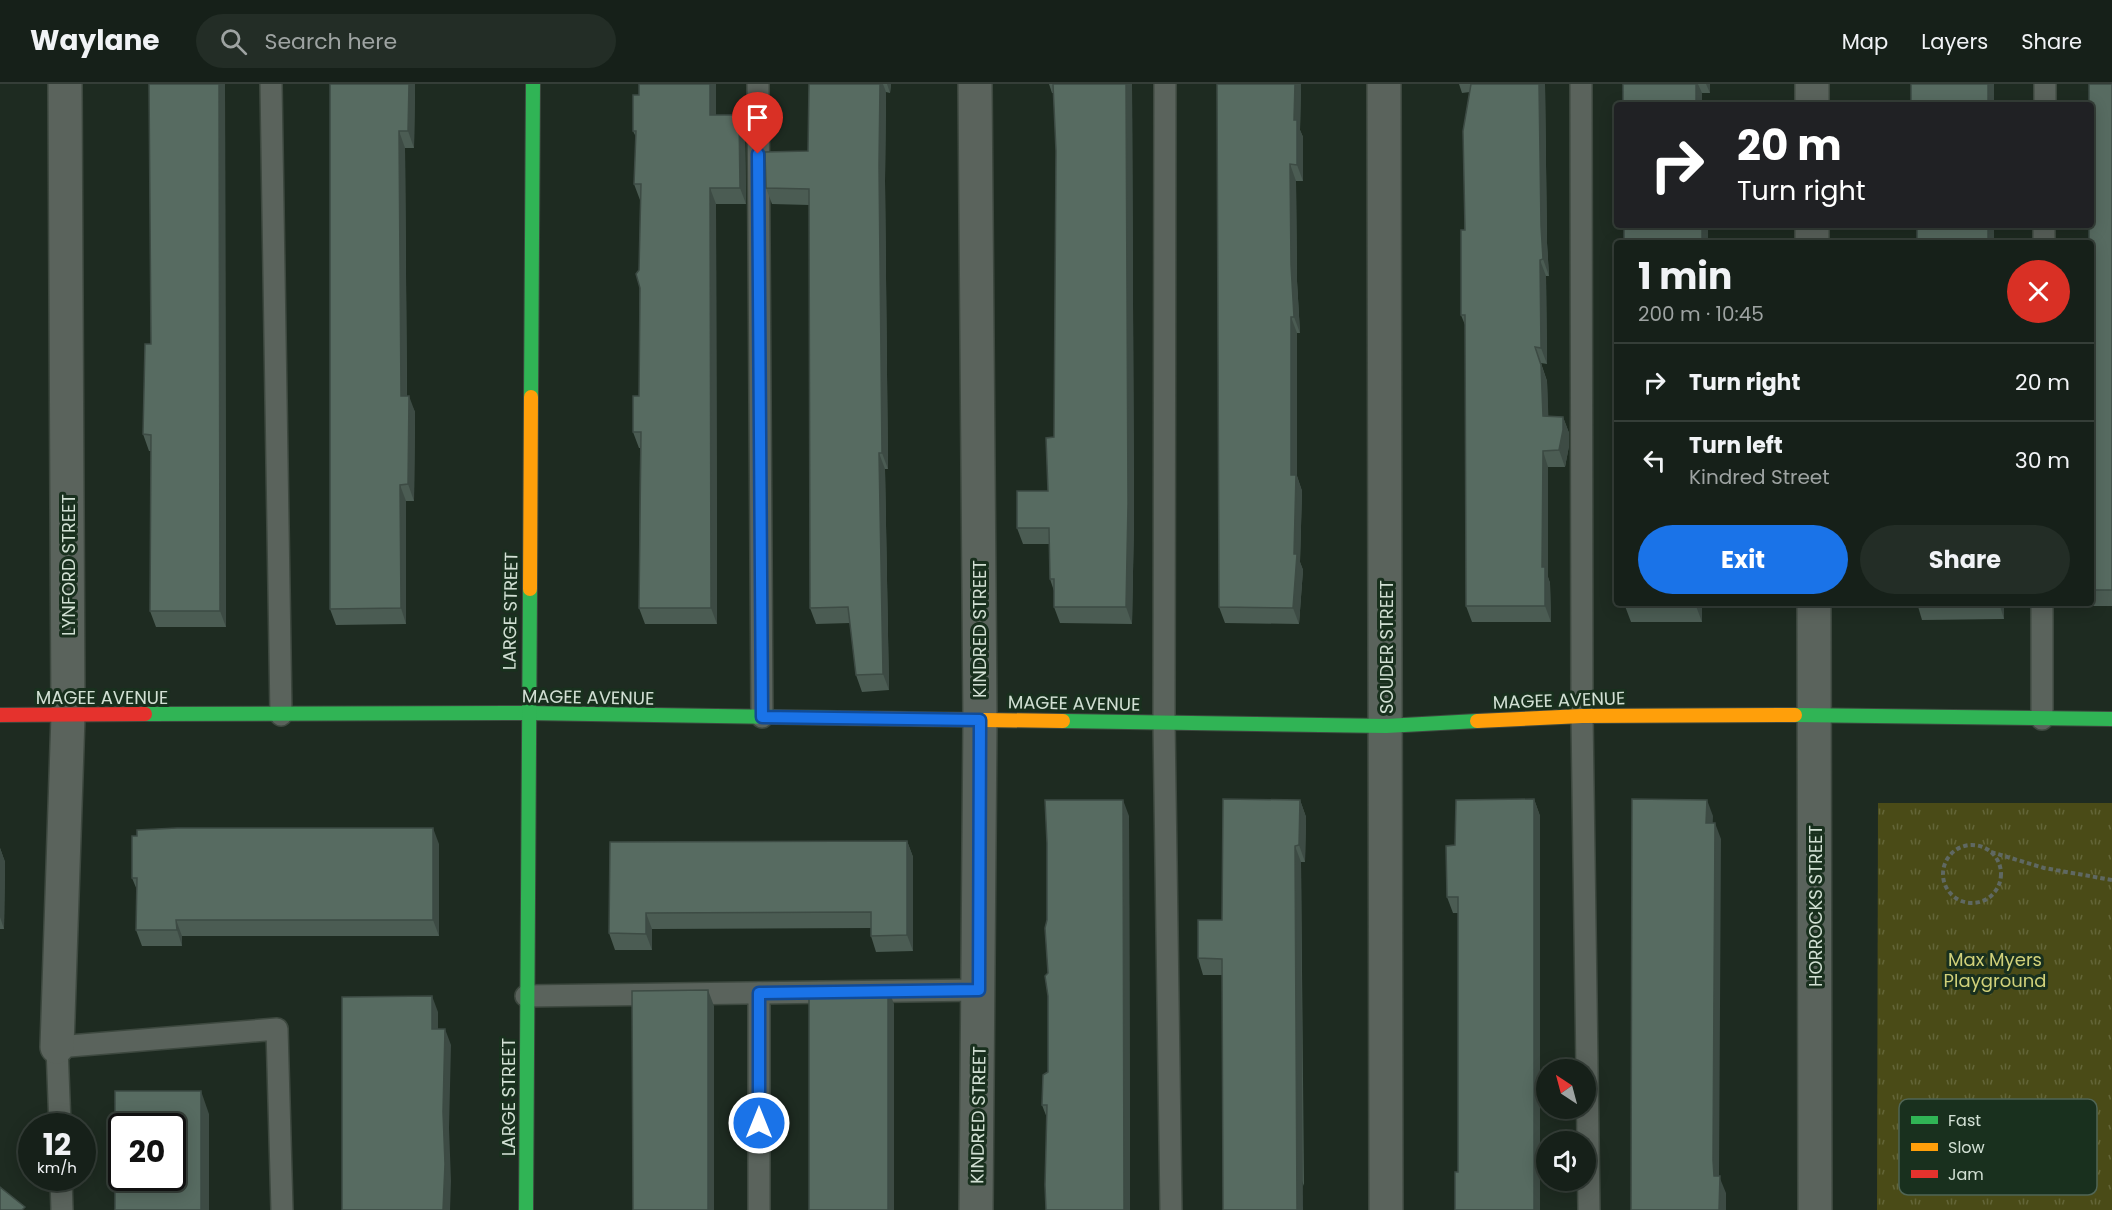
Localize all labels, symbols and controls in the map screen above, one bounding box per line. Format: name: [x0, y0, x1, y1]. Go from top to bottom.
search box: [196, 14, 616, 68]
text: Waylane: [30, 21, 160, 60]
icon: search: [217, 25, 250, 58]
text: Search here: [265, 26, 397, 57]
text: Map: [1842, 27, 1888, 56]
text: Layers: [1921, 27, 1988, 56]
text: Share: [2021, 27, 2082, 56]
pin: [732, 92, 783, 154]
icon: arrive: [741, 101, 774, 134]
text: 20 m: [1737, 116, 1842, 175]
icon: right: [1638, 126, 1716, 204]
text: Turn right: [1737, 172, 1866, 209]
text: 1 min: [1638, 251, 1732, 302]
button: close: [2007, 260, 2070, 323]
text: 200 m · 10:45: [1638, 300, 1764, 328]
icon: right: [1638, 366, 1671, 399]
text: Turn right: [1689, 367, 1800, 398]
text: 20 m: [2015, 367, 2070, 398]
text: Turn left: [1689, 430, 1783, 461]
icon: left: [1638, 444, 1671, 477]
text: 30 m: [2015, 445, 2070, 476]
text: Kindred Street: [1689, 463, 1830, 491]
street label: LYNFORD STREET: [56, 494, 81, 636]
button: Exit: [1638, 525, 1848, 594]
button: Share: [1860, 525, 2070, 594]
street label: LARGE STREET: [496, 551, 524, 670]
street label: KINDRED STREET: [967, 560, 992, 698]
street label: SOUDER STREET: [1374, 580, 1399, 714]
street label: MAGEE AVENUE: [522, 683, 654, 711]
street label: MAGEE AVENUE: [36, 685, 168, 710]
street label: MAGEE AVENUE: [1492, 685, 1626, 715]
street label: MAGEE AVENUE: [1008, 689, 1140, 717]
street label: HORROCKS STREET: [1803, 825, 1828, 987]
park label: Max Myers Playground: [1944, 947, 2046, 993]
street label: LARGE STREET: [496, 1038, 521, 1156]
street label: KINDRED STREET: [964, 1046, 992, 1184]
north arrow: [1536, 1059, 1596, 1119]
map controls: [1536, 1059, 1596, 1191]
position arrow: [727, 1091, 791, 1155]
legend: [1899, 1099, 2097, 1195]
text: Fast: [1948, 1109, 1981, 1132]
speed limit sign: 20: [108, 1113, 186, 1191]
text: 12: [43, 1123, 71, 1166]
button: sound: [1536, 1131, 1596, 1191]
text: Slow: [1948, 1136, 1985, 1159]
text: km/h: [37, 1157, 77, 1178]
text: Jam: [1948, 1163, 1984, 1186]

